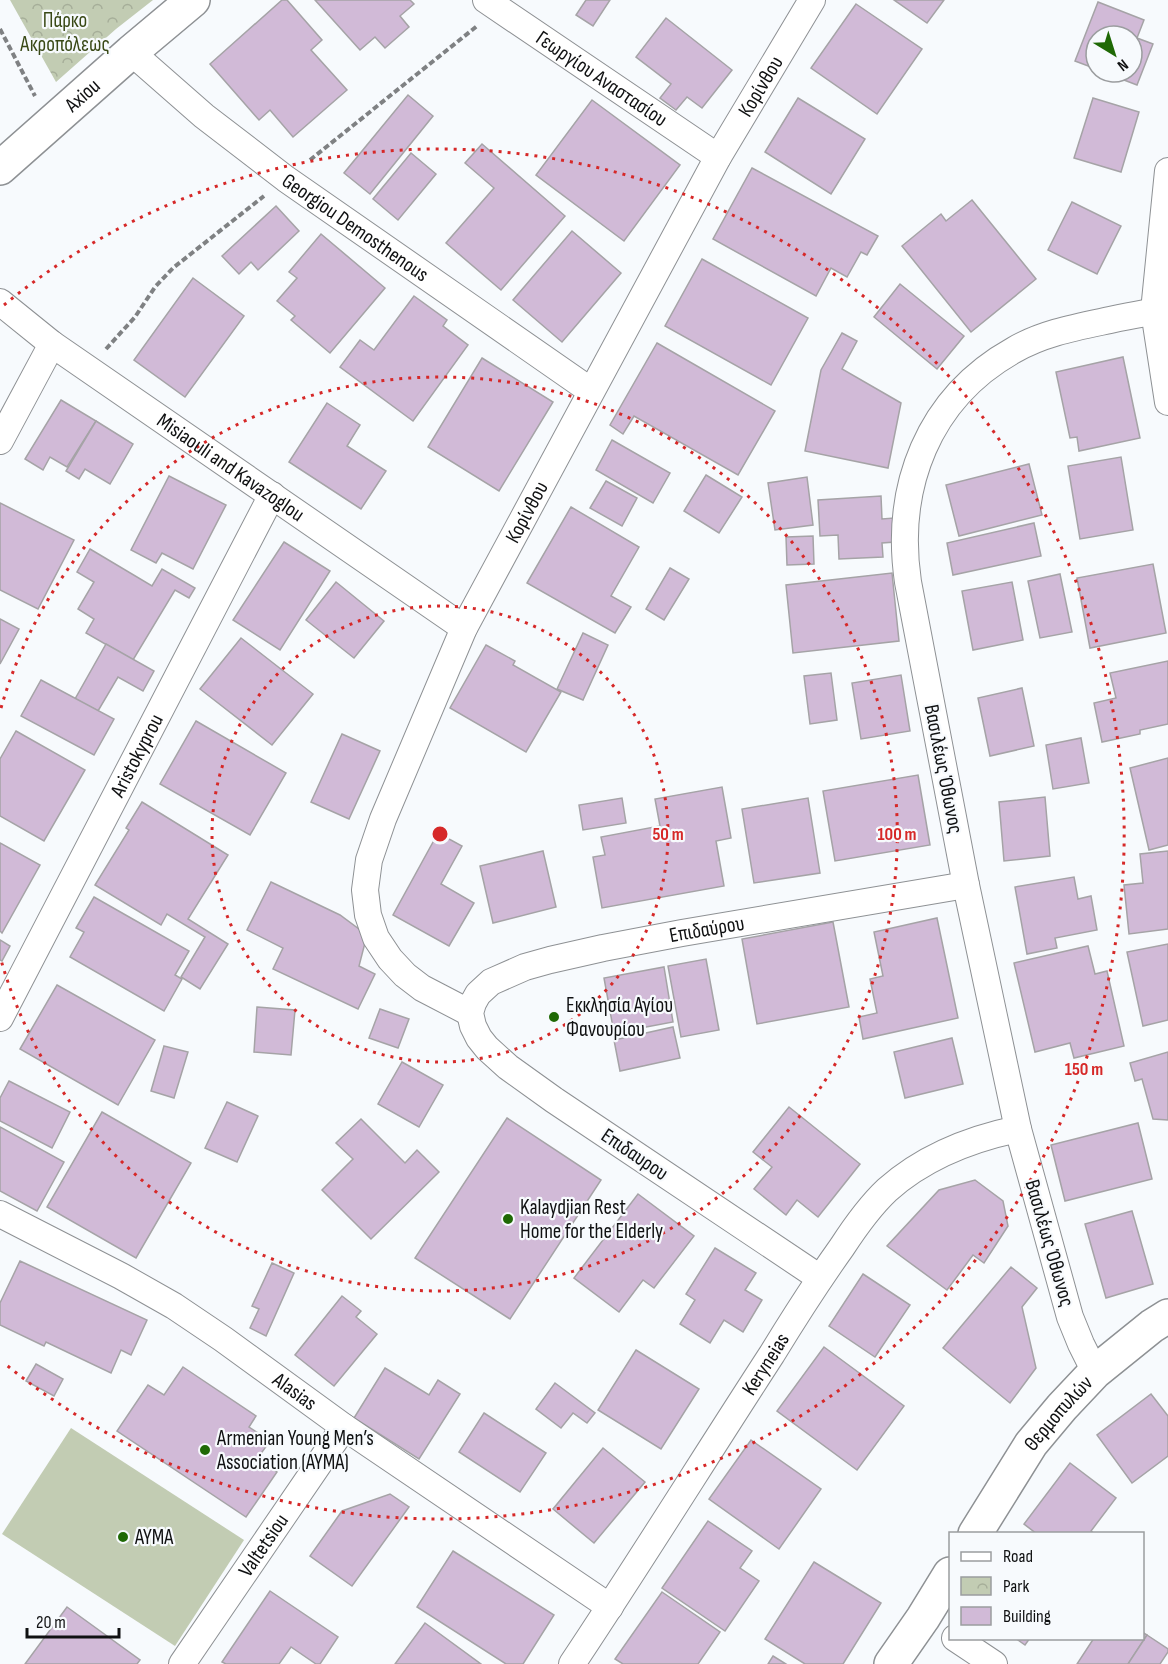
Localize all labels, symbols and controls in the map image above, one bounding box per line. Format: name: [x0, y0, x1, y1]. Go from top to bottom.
park label: Πάρκο Ακροπόλεως: [19, 8, 110, 57]
north arrow: [1084, 24, 1144, 84]
street label: Γεωργίου Αναστασίου: [531, 26, 672, 132]
street label: Κορίνθου: [733, 51, 789, 121]
text: N: [1113, 55, 1132, 75]
street label: Axiou: [59, 73, 105, 118]
street label: Georgiou Demosthenous: [277, 168, 433, 287]
street label: Misiaouli and Kavazoglou: [152, 408, 309, 527]
street label: Κορίνθου: [500, 477, 554, 547]
street label: Βασιλέως Όθωνος: [919, 702, 968, 836]
street label: Aristokyprou: [105, 710, 169, 802]
centre of rings: [430, 824, 450, 844]
text: 50 m: [652, 824, 684, 845]
text: 100 m: [878, 824, 917, 845]
street label: Επιδαύρου: [667, 911, 746, 948]
place label: Εκκλησία Αγίου Φανουρίου: [566, 993, 673, 1042]
marker: Εκκλησία Αγίου Φανουρίου: [547, 1010, 561, 1024]
text: 150 m: [1065, 1059, 1103, 1080]
street label: Επιδαυρου: [596, 1123, 673, 1186]
street label: Βασιλέως Όθωνος: [1019, 1177, 1080, 1310]
place label: Kalaydjian Rest Home for the Elderly: [520, 1195, 663, 1244]
marker: Kalaydjian Rest Home for the Elderly: [501, 1212, 515, 1226]
street label: Keryneias: [737, 1329, 795, 1400]
street label: Alasias: [267, 1367, 322, 1416]
street label: Θερμοπυλών: [1019, 1371, 1098, 1456]
place label: Armenian Young Men’s Association (AYMA): [216, 1426, 374, 1475]
marker: Armenian Young Men’s Association (AYMA): [198, 1443, 212, 1457]
street label: Valtetsiou: [233, 1509, 294, 1582]
place label: ΑΥΜΑ: [134, 1525, 174, 1550]
marker: ΑΥΜΑ: [116, 1530, 130, 1544]
legend: [949, 1532, 1144, 1640]
text: Road: [1003, 1546, 1033, 1567]
text: Park: [1003, 1576, 1029, 1597]
scale bar: [27, 1601, 118, 1639]
text: Building: [1003, 1606, 1051, 1627]
text: 20 m: [36, 1612, 66, 1633]

